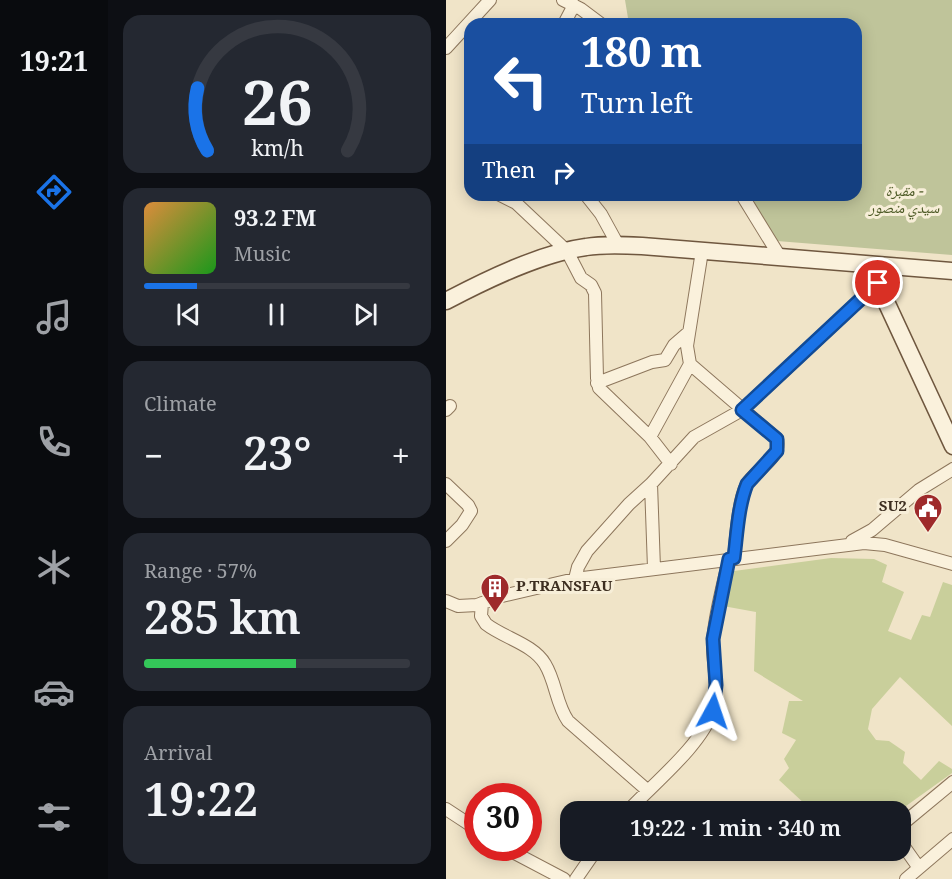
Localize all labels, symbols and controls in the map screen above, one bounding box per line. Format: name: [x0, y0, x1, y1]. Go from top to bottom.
text: 180 m: [581, 22, 702, 94]
text: 19:21: [20, 42, 88, 88]
icon: left: [482, 42, 560, 120]
text: 26: [242, 58, 312, 165]
text: Turn left: [581, 84, 693, 130]
text: km/h: [251, 133, 304, 170]
text: Then: [482, 154, 535, 192]
icon: right: [547, 156, 580, 189]
icon: directions: [33, 171, 75, 213]
park label: مقبرة - سيدي منصور: [868, 180, 939, 223]
text: 93.2 FM: [234, 202, 316, 240]
text: Music: [234, 240, 291, 274]
pin: [852, 257, 903, 308]
icon: arrive: [861, 266, 894, 299]
icon: music: [33, 296, 75, 338]
icon: previous: [172, 298, 205, 331]
icon: pause: [260, 298, 293, 331]
icon: next: [349, 298, 382, 331]
text: Climate: [144, 390, 217, 424]
icon: phone: [33, 421, 75, 463]
text: 23°: [243, 422, 311, 499]
text: −: [144, 433, 163, 489]
text: +: [392, 433, 410, 489]
public building icon: SU2: [912, 492, 944, 534]
place label: SU2: [879, 495, 907, 521]
icon: climate: [33, 546, 75, 588]
text: Range · 57%: [144, 557, 257, 591]
building icon: P.TRANSFAU: [479, 572, 511, 614]
place label: P.TRANSFAU: [516, 575, 612, 601]
text: 285 km: [144, 586, 301, 663]
icon: car: [33, 671, 75, 713]
position arrow: [681, 679, 745, 743]
text: Arrival: [144, 739, 212, 773]
text: 19:22: [144, 768, 258, 845]
speed limit sign: 30: [464, 783, 542, 861]
icon: filters: [33, 796, 75, 838]
text: 19:22 · 1 min · 340 m: [630, 812, 841, 850]

